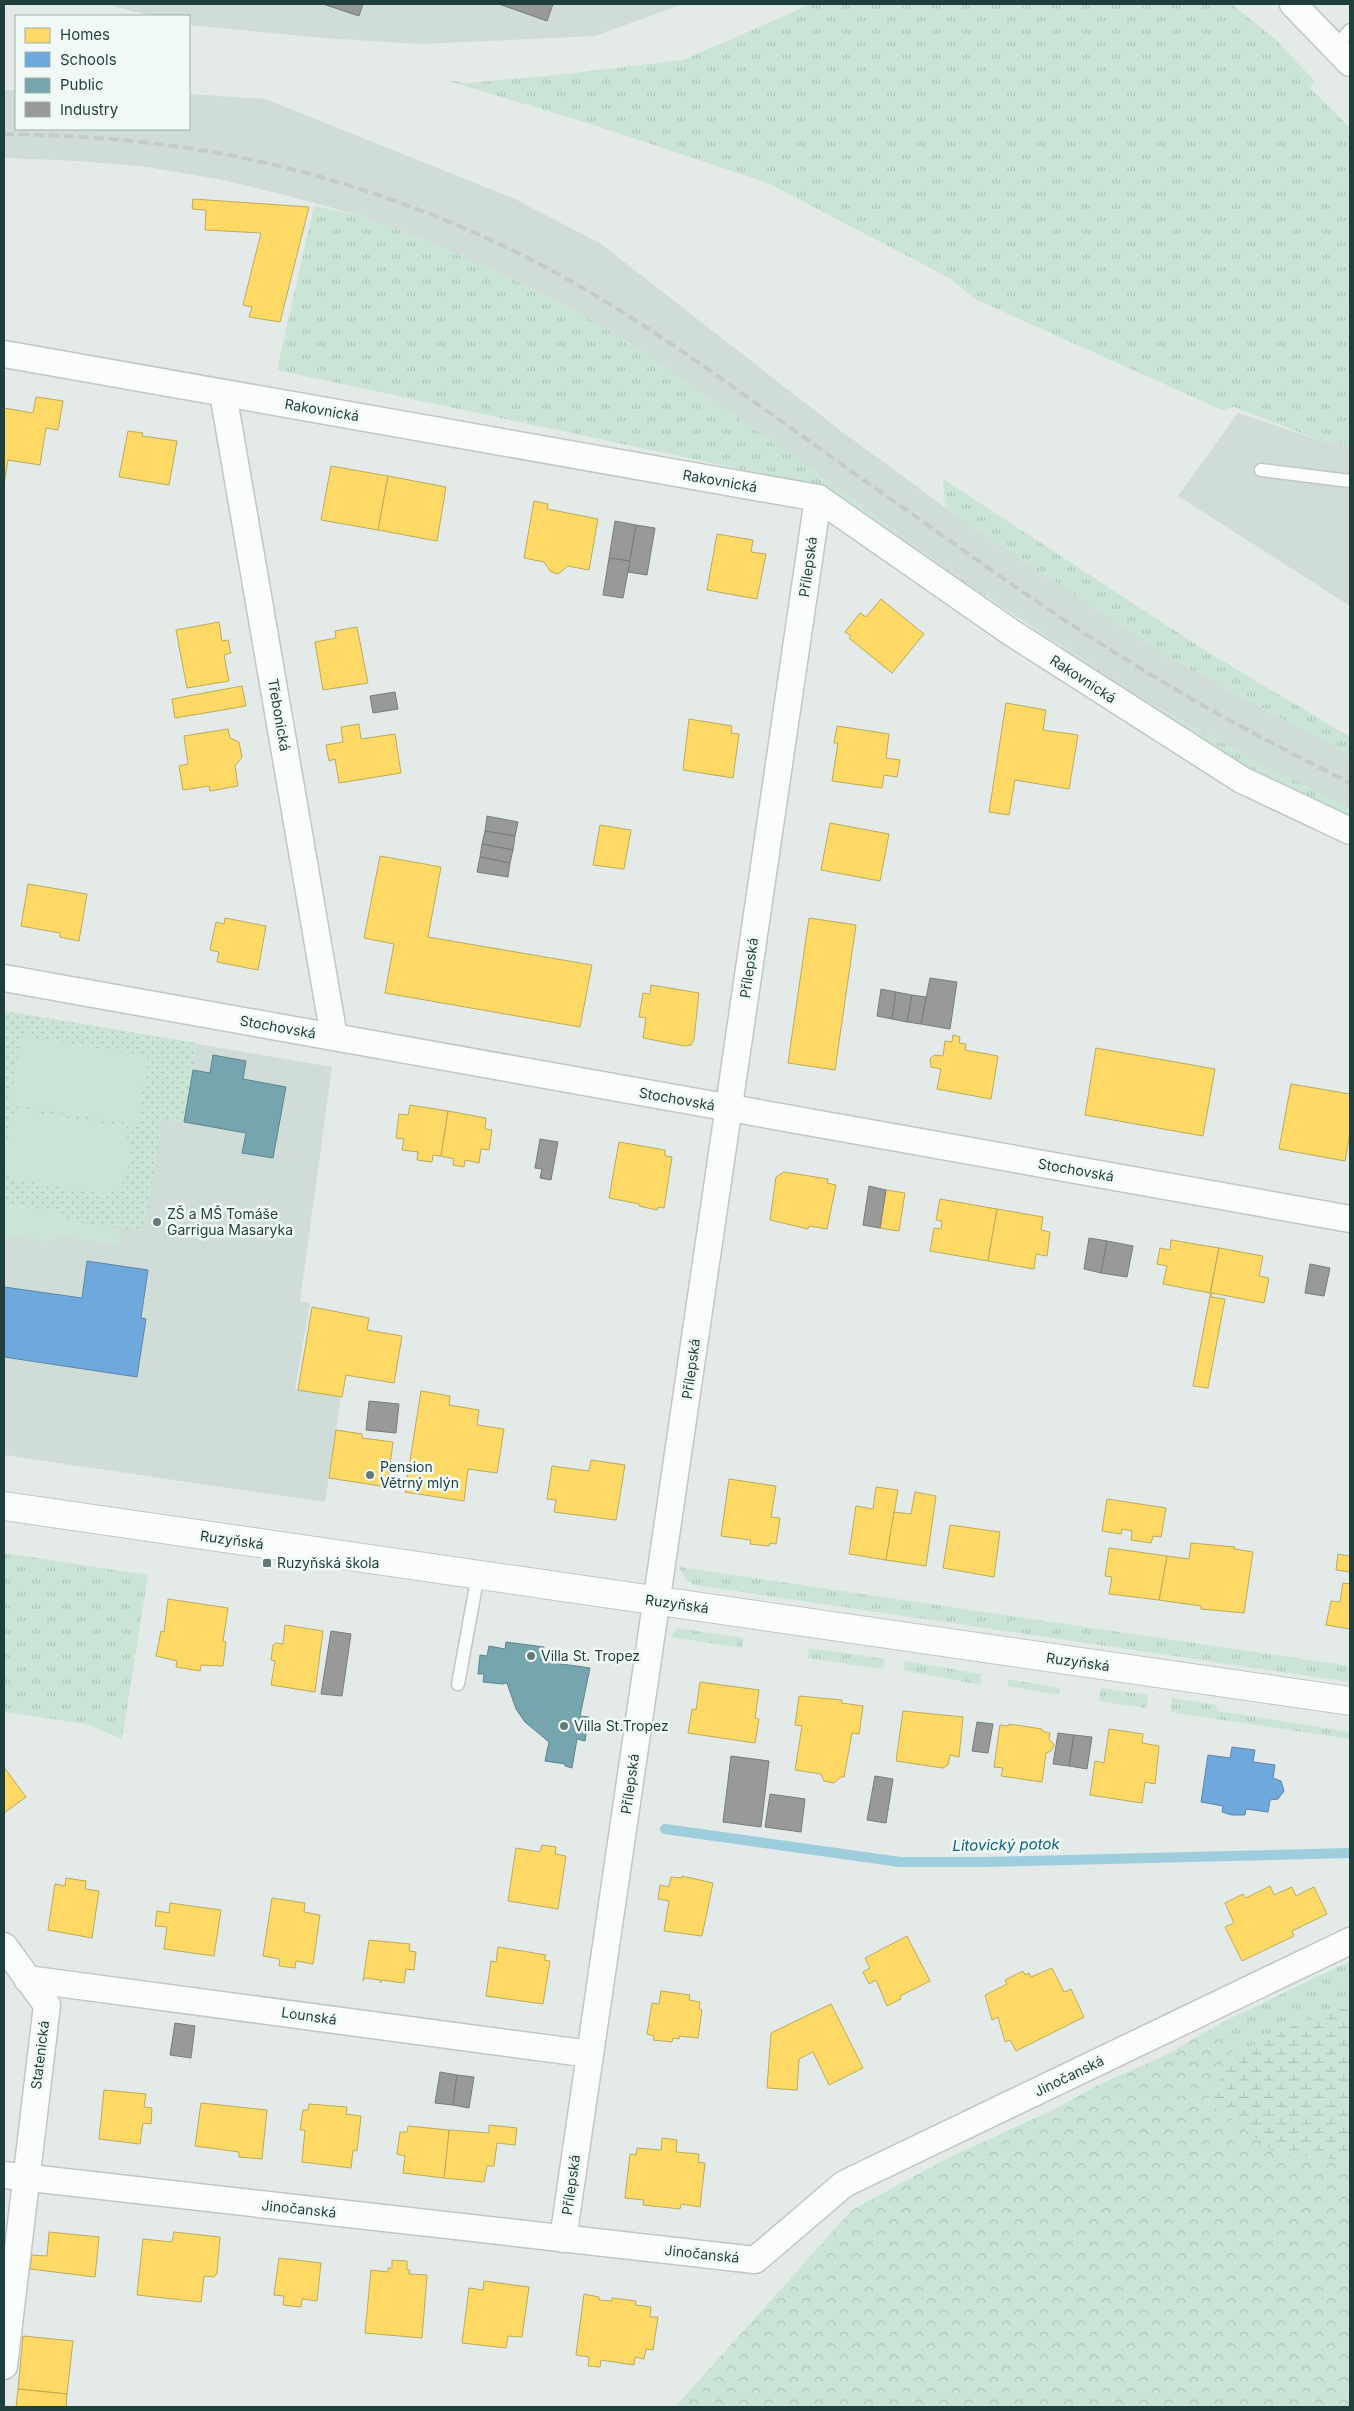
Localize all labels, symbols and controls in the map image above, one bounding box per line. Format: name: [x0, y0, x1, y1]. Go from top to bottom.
legend: [15, 15, 190, 130]
text: Homes: [60, 25, 110, 44]
text: Schools: [60, 50, 117, 69]
text: Public: [60, 75, 103, 94]
text: Industry: [60, 100, 119, 119]
street label: Rakovnická: [283, 395, 361, 424]
street label: Rakovnická: [681, 466, 759, 495]
street label: Přílepská: [795, 536, 820, 598]
street label: Rakovnická: [1047, 651, 1120, 706]
street label: Třebonická: [265, 677, 294, 753]
street label: Přílepská: [736, 937, 761, 999]
street label: Stochovská: [239, 1011, 317, 1042]
street label: Stochovská: [638, 1083, 716, 1114]
street label: Stochovská: [1037, 1154, 1115, 1185]
place label: ZŠ a MŠ Tomáše Garrigua Masaryka: [167, 1205, 293, 1238]
marker: ZŠ a MŠ Tomáše Garrigua Masaryka: [151, 1216, 163, 1228]
street label: Přílepská: [678, 1338, 703, 1400]
place label: Pension Větrný mlýn: [380, 1458, 459, 1491]
marker: Pension Větrný mlýn: [364, 1469, 376, 1481]
street label: Ruzyňská: [199, 1527, 265, 1552]
place label: Ruzyňská škola: [277, 1554, 379, 1571]
marker: Ruzyňská škola: [261, 1557, 273, 1569]
street label: Ruzyňská: [644, 1591, 710, 1616]
place label: Villa St. Tropez: [541, 1647, 640, 1664]
street label: Ruzyňská: [1045, 1649, 1111, 1674]
marker: Villa St. Tropez: [525, 1650, 537, 1662]
place label: Villa St.Tropez: [574, 1717, 669, 1734]
marker: Villa St.Tropez: [558, 1720, 570, 1732]
street label: Přílepská: [617, 1753, 642, 1815]
water label: Litovický potok: [952, 1834, 1061, 1855]
street label: Lounská: [280, 2003, 338, 2028]
street label: Statenická: [27, 2020, 52, 2090]
street label: Jinočanská: [1031, 2051, 1106, 2100]
street label: Přílepská: [558, 2154, 583, 2216]
street label: Jinočanská: [261, 2196, 337, 2221]
street label: Jinočanská: [664, 2241, 740, 2266]

